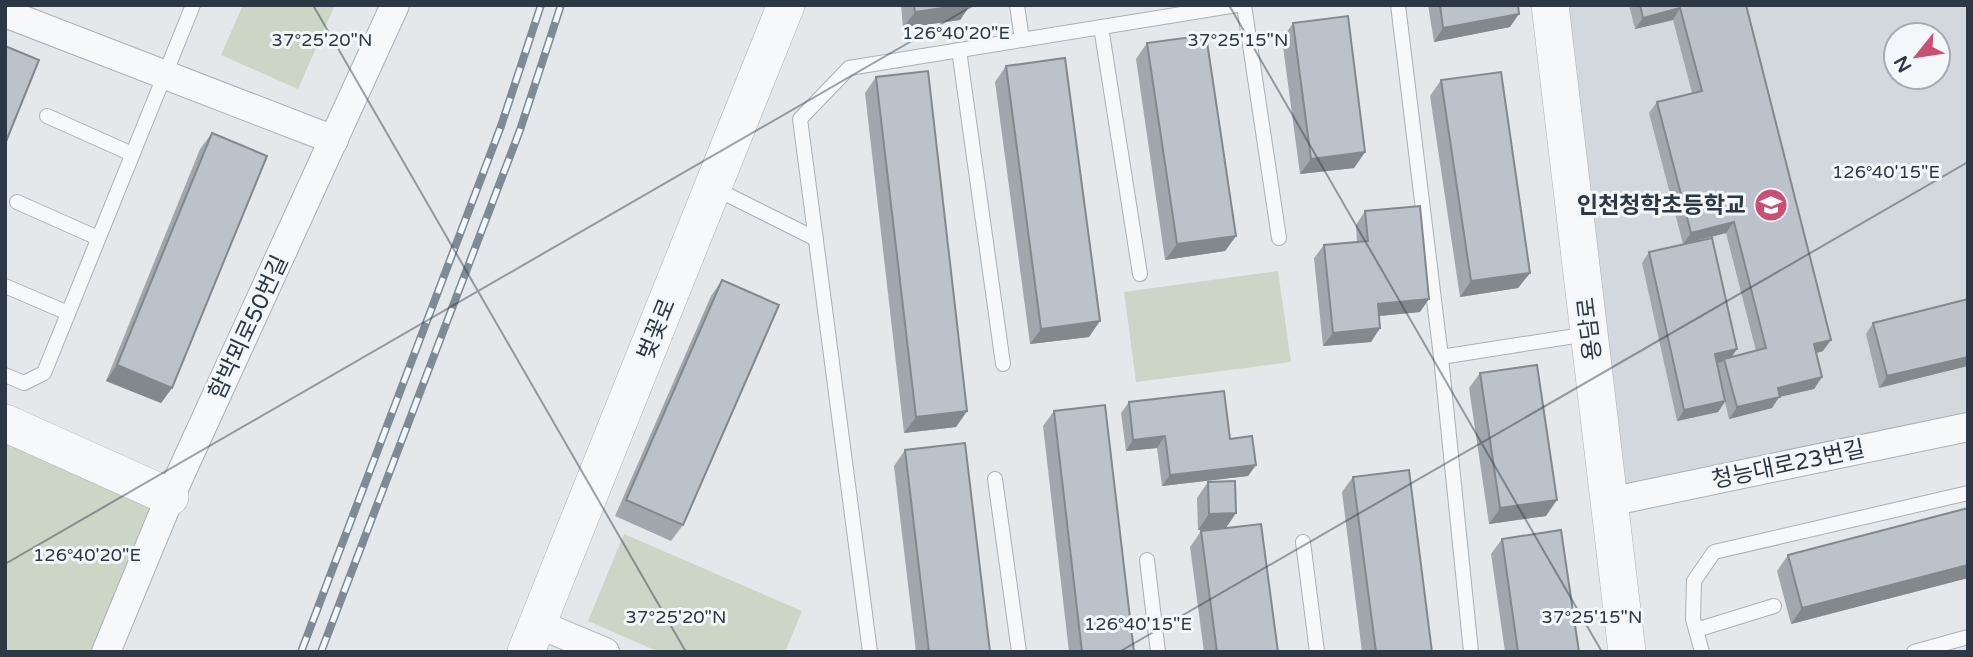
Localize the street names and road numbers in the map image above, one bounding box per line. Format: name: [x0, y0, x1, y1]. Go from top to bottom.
street label: 함박뫼로50번길: [203, 251, 295, 404]
street label: 벚꽃로: [632, 295, 682, 364]
street label: 용담로: [1572, 296, 1608, 362]
street label: 청능대로23번길: [1709, 435, 1867, 495]

